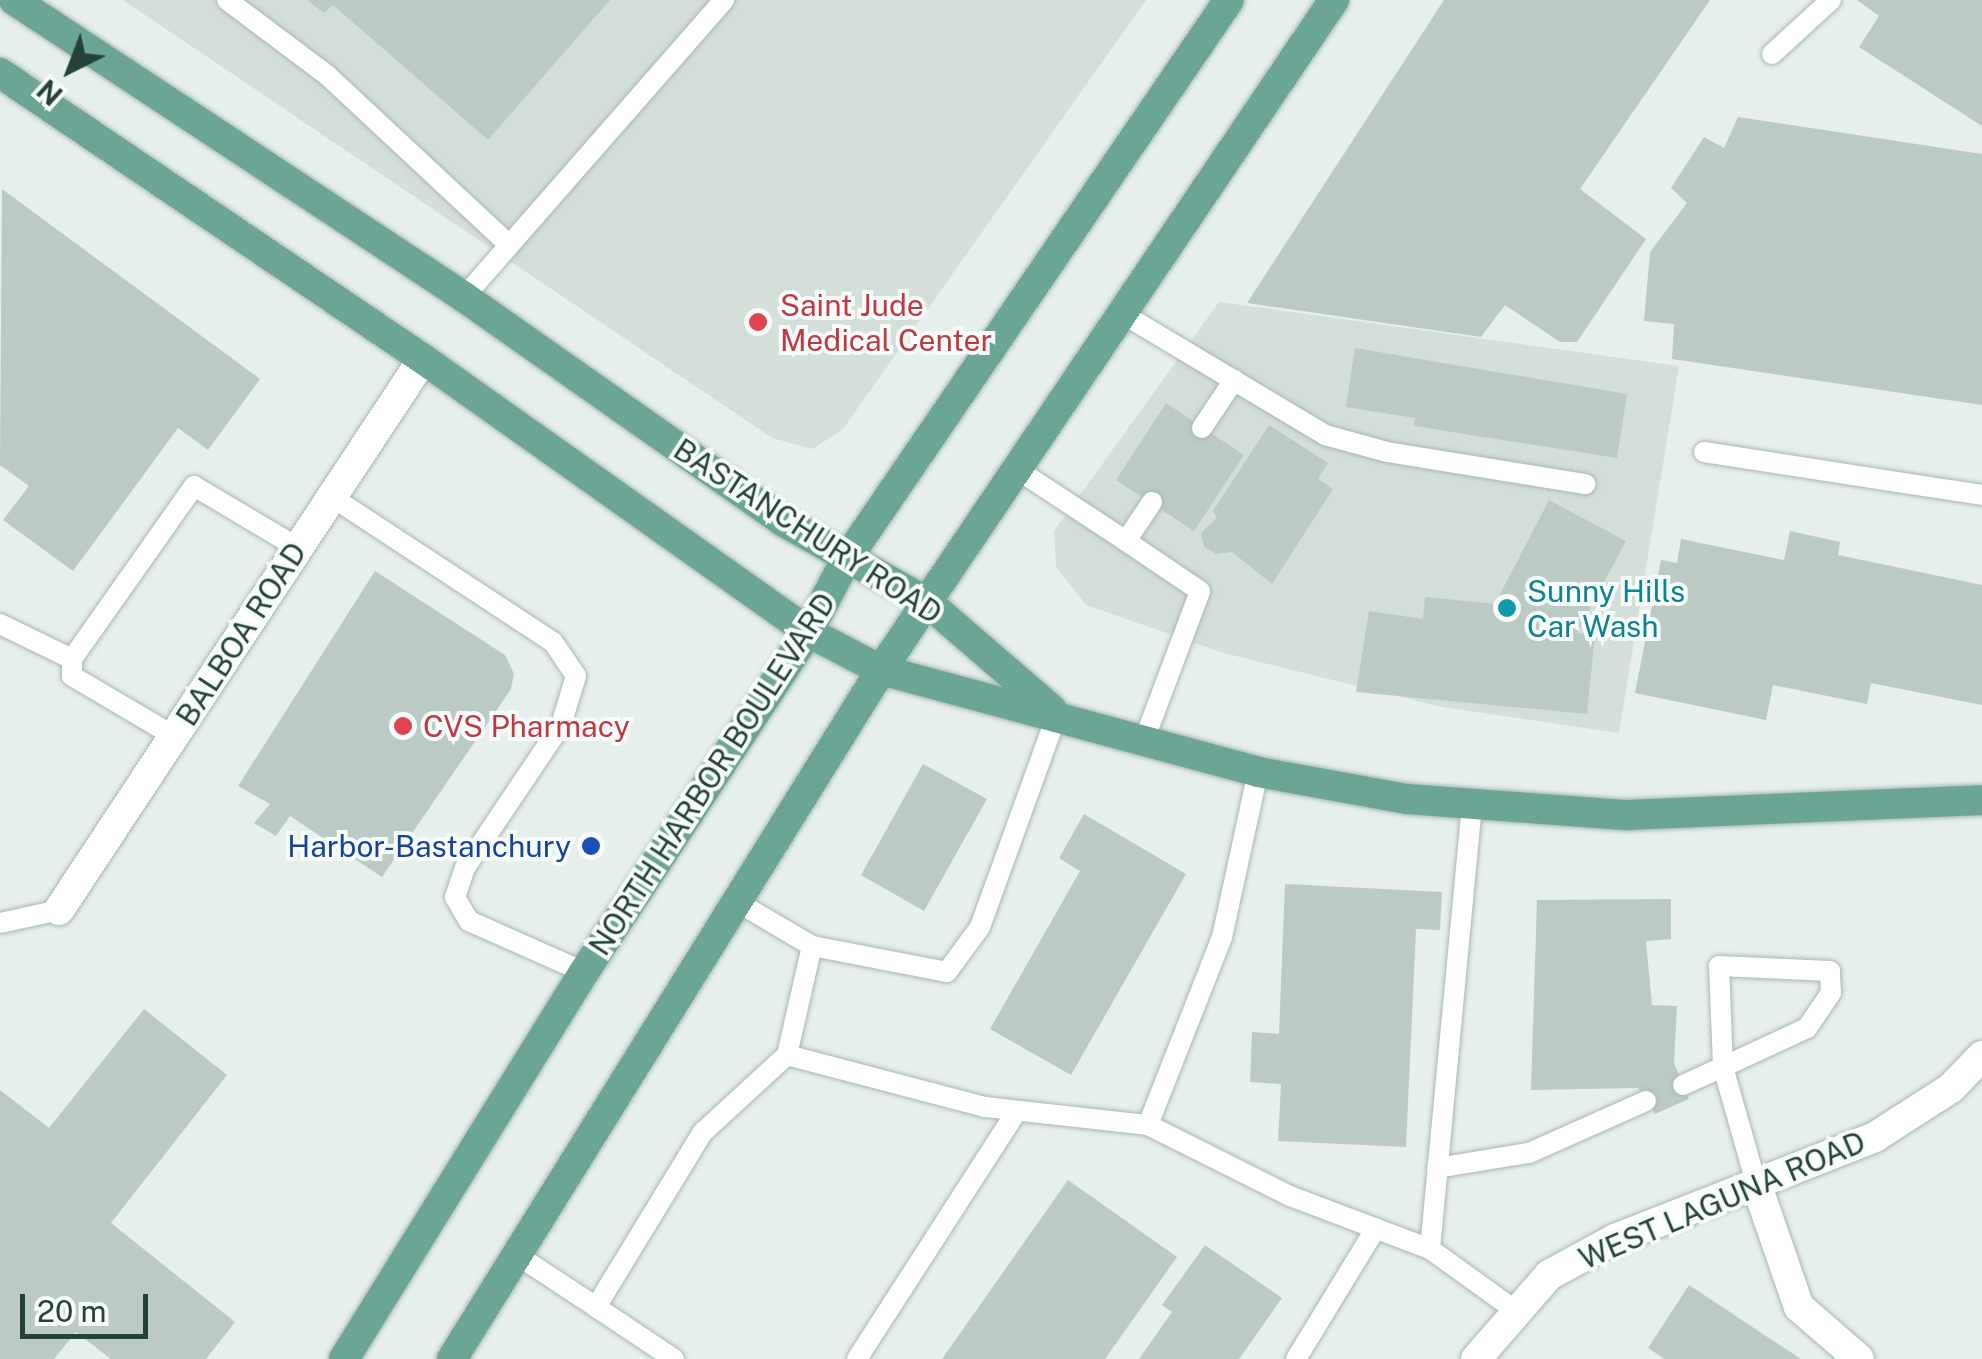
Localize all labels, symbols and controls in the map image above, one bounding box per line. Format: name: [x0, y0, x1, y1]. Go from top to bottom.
north arrow: [20, 20, 120, 120]
text: N: [30, 73, 69, 112]
place label: Saint Jude Medical Center: [780, 287, 992, 358]
marker: Saint Jude Medical Center: [745, 309, 771, 335]
street label: BASTANCHURY ROAD: [667, 431, 949, 631]
street label: BALBOA ROAD: [168, 536, 314, 732]
place label: Sunny Hills Car Wash: [1527, 573, 1685, 644]
street label: NORTH HARBOR BOULEVARD: [581, 586, 843, 962]
marker: Sunny Hills Car Wash: [1496, 597, 1518, 619]
place label: CVS Pharmacy: [423, 708, 630, 744]
marker: CVS Pharmacy: [392, 715, 414, 737]
place label: Harbor-Bastanchury: [287, 828, 571, 864]
marker: Harbor-Bastanchury: [580, 835, 602, 857]
street label: WEST LAGUNA ROAD: [1574, 1123, 1870, 1277]
scale bar: [25, 1274, 152, 1336]
text: 20 m: [37, 1293, 106, 1329]

